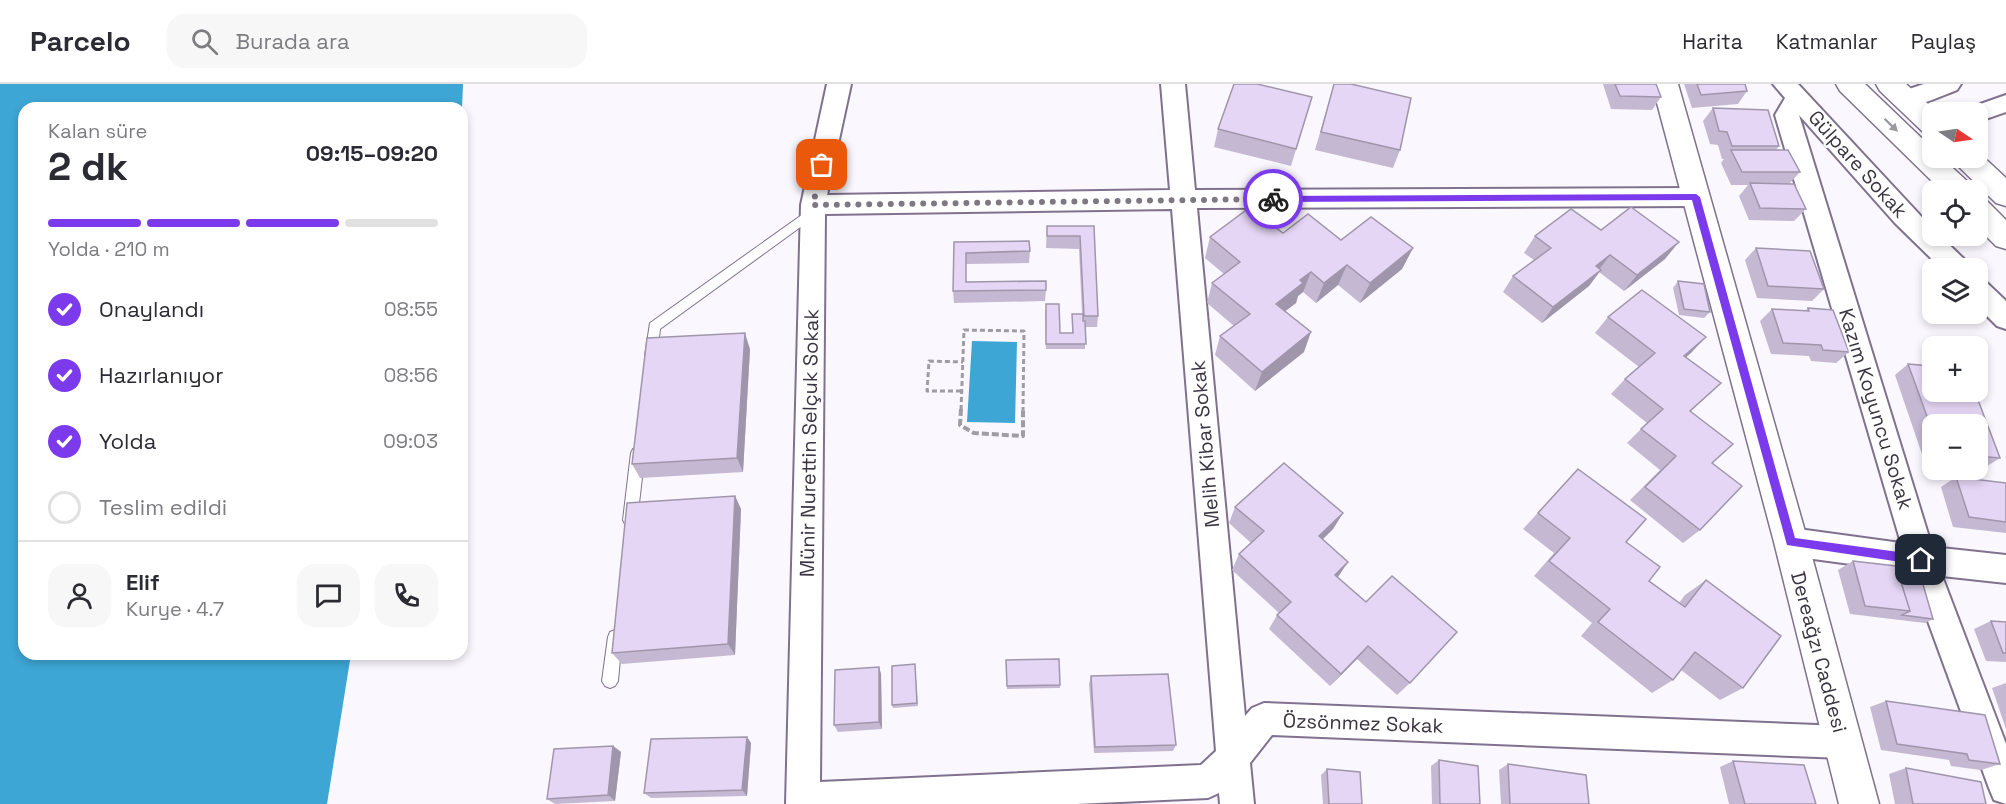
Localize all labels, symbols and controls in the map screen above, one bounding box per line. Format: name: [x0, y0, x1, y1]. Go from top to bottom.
search box: [167, 14, 587, 68]
text: Parcelo: [30, 23, 131, 59]
icon: search: [188, 25, 221, 58]
text: Burada ara: [236, 27, 350, 55]
text: Harita: [1682, 28, 1743, 55]
text: Katmanlar: [1776, 28, 1878, 55]
text: Paylaş: [1911, 28, 1976, 55]
north arrow: [1922, 102, 1988, 168]
map controls: [1922, 102, 1988, 480]
street label: Gülpare Sokak: [1803, 105, 1913, 224]
text: Kalan süre: [48, 118, 147, 144]
one-way arrow: [1884, 118, 1899, 132]
text: 09:15–09:20: [306, 139, 438, 167]
pin: [796, 139, 847, 190]
text: 2 dk: [48, 142, 128, 191]
icon: bag: [805, 148, 838, 181]
courier: [1243, 169, 1303, 229]
button: locate: [1922, 180, 1988, 246]
icon: bike: [1257, 183, 1290, 216]
text: Yolda · 210 m: [48, 236, 170, 262]
button: layers: [1922, 258, 1988, 324]
icon: check: [48, 293, 81, 326]
text: Onaylandı: [99, 295, 204, 323]
text: 08:55: [384, 296, 438, 322]
street label: Kazım Koyuncu Sokak: [1833, 305, 1919, 513]
street label: Münir Nurettin Selçuk Sokak: [794, 308, 824, 577]
button: +: [1922, 336, 1988, 402]
icon: check: [48, 359, 81, 392]
street label: Melih Kibar Sokak: [1185, 359, 1225, 529]
text: Hazırlanıyor: [99, 361, 224, 389]
text: 08:56: [383, 362, 438, 388]
button: −: [1922, 414, 1988, 480]
icon: check: [48, 425, 81, 458]
text: Yolda: [99, 427, 156, 455]
text: 09:03: [383, 428, 438, 454]
text: Teslim edildi: [99, 493, 227, 521]
pin: [1895, 534, 1946, 585]
icon: home: [1904, 543, 1937, 576]
button: person: [48, 564, 111, 627]
button: chat: [297, 564, 360, 627]
button: phone: [375, 564, 438, 627]
text: Elif: [126, 568, 159, 596]
street label: Dereağzı Caddesi: [1785, 569, 1853, 735]
text: Kurye · 4.7: [126, 596, 224, 622]
street label: Özsönmez Sokak: [1282, 707, 1444, 739]

